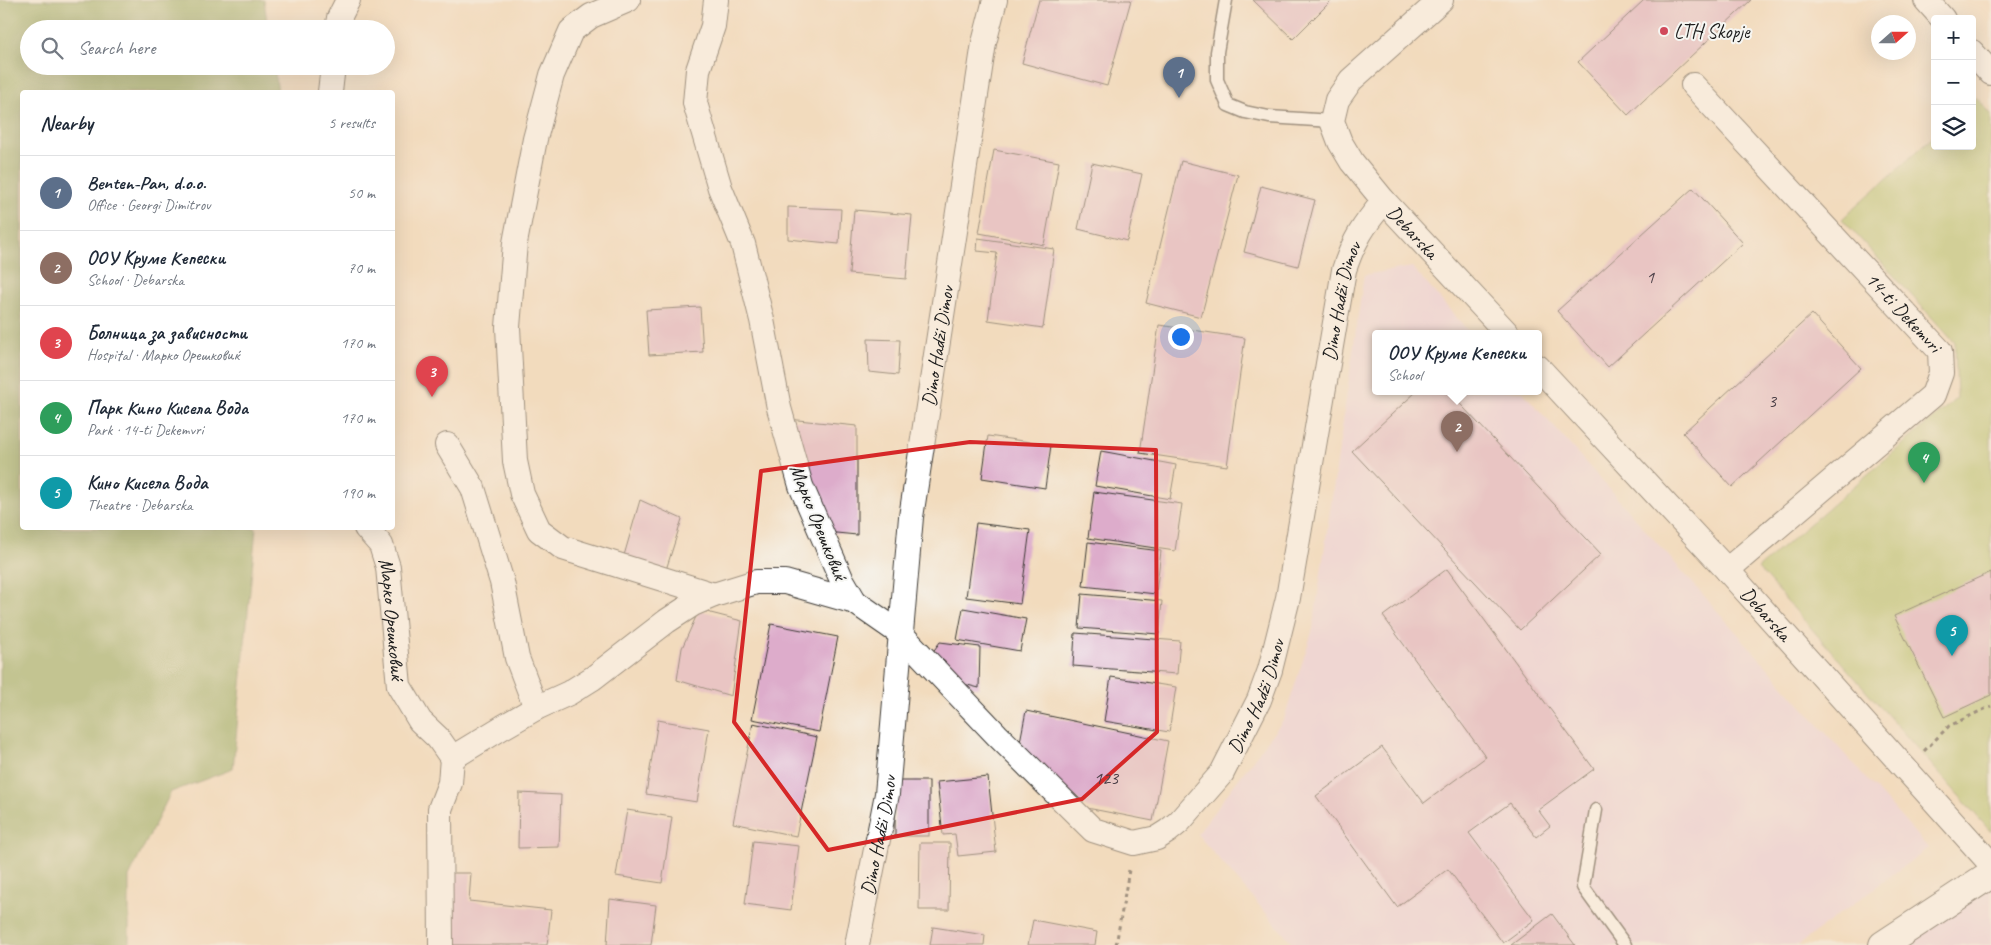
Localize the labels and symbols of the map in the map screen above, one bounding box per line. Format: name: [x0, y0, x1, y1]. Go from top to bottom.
north arrow: [1871, 15, 1916, 60]
place label: LTH Skopje: [1674, 19, 1751, 44]
marker: LTH Skopje: [1658, 25, 1670, 37]
pin: 1: [1163, 57, 1195, 98]
street label: Debarska: [1381, 200, 1445, 266]
street label: Dimo Hadži Dimov: [1317, 236, 1367, 363]
house number: 1: [1646, 266, 1655, 288]
street label: 14-ti Dekemvri: [1860, 267, 1948, 359]
street label: Dimo Hadži Dimov: [916, 283, 960, 408]
your location: [1168, 324, 1194, 350]
pin: 3: [416, 356, 448, 397]
house number: 3: [1768, 390, 1778, 412]
pin: 2: [1441, 411, 1473, 452]
pin: 4: [1908, 442, 1940, 483]
street label: Марко Орешковиќ: [784, 461, 854, 586]
street label: Марко Орешковиќ: [373, 555, 411, 684]
street label: Debarska: [1735, 582, 1798, 648]
pin: 5: [1936, 615, 1968, 656]
street label: Dimo Hadži Dimov: [1222, 635, 1291, 757]
house number: 123: [1094, 767, 1120, 789]
street label: Dimo Hadži Dimov: [855, 773, 902, 897]

